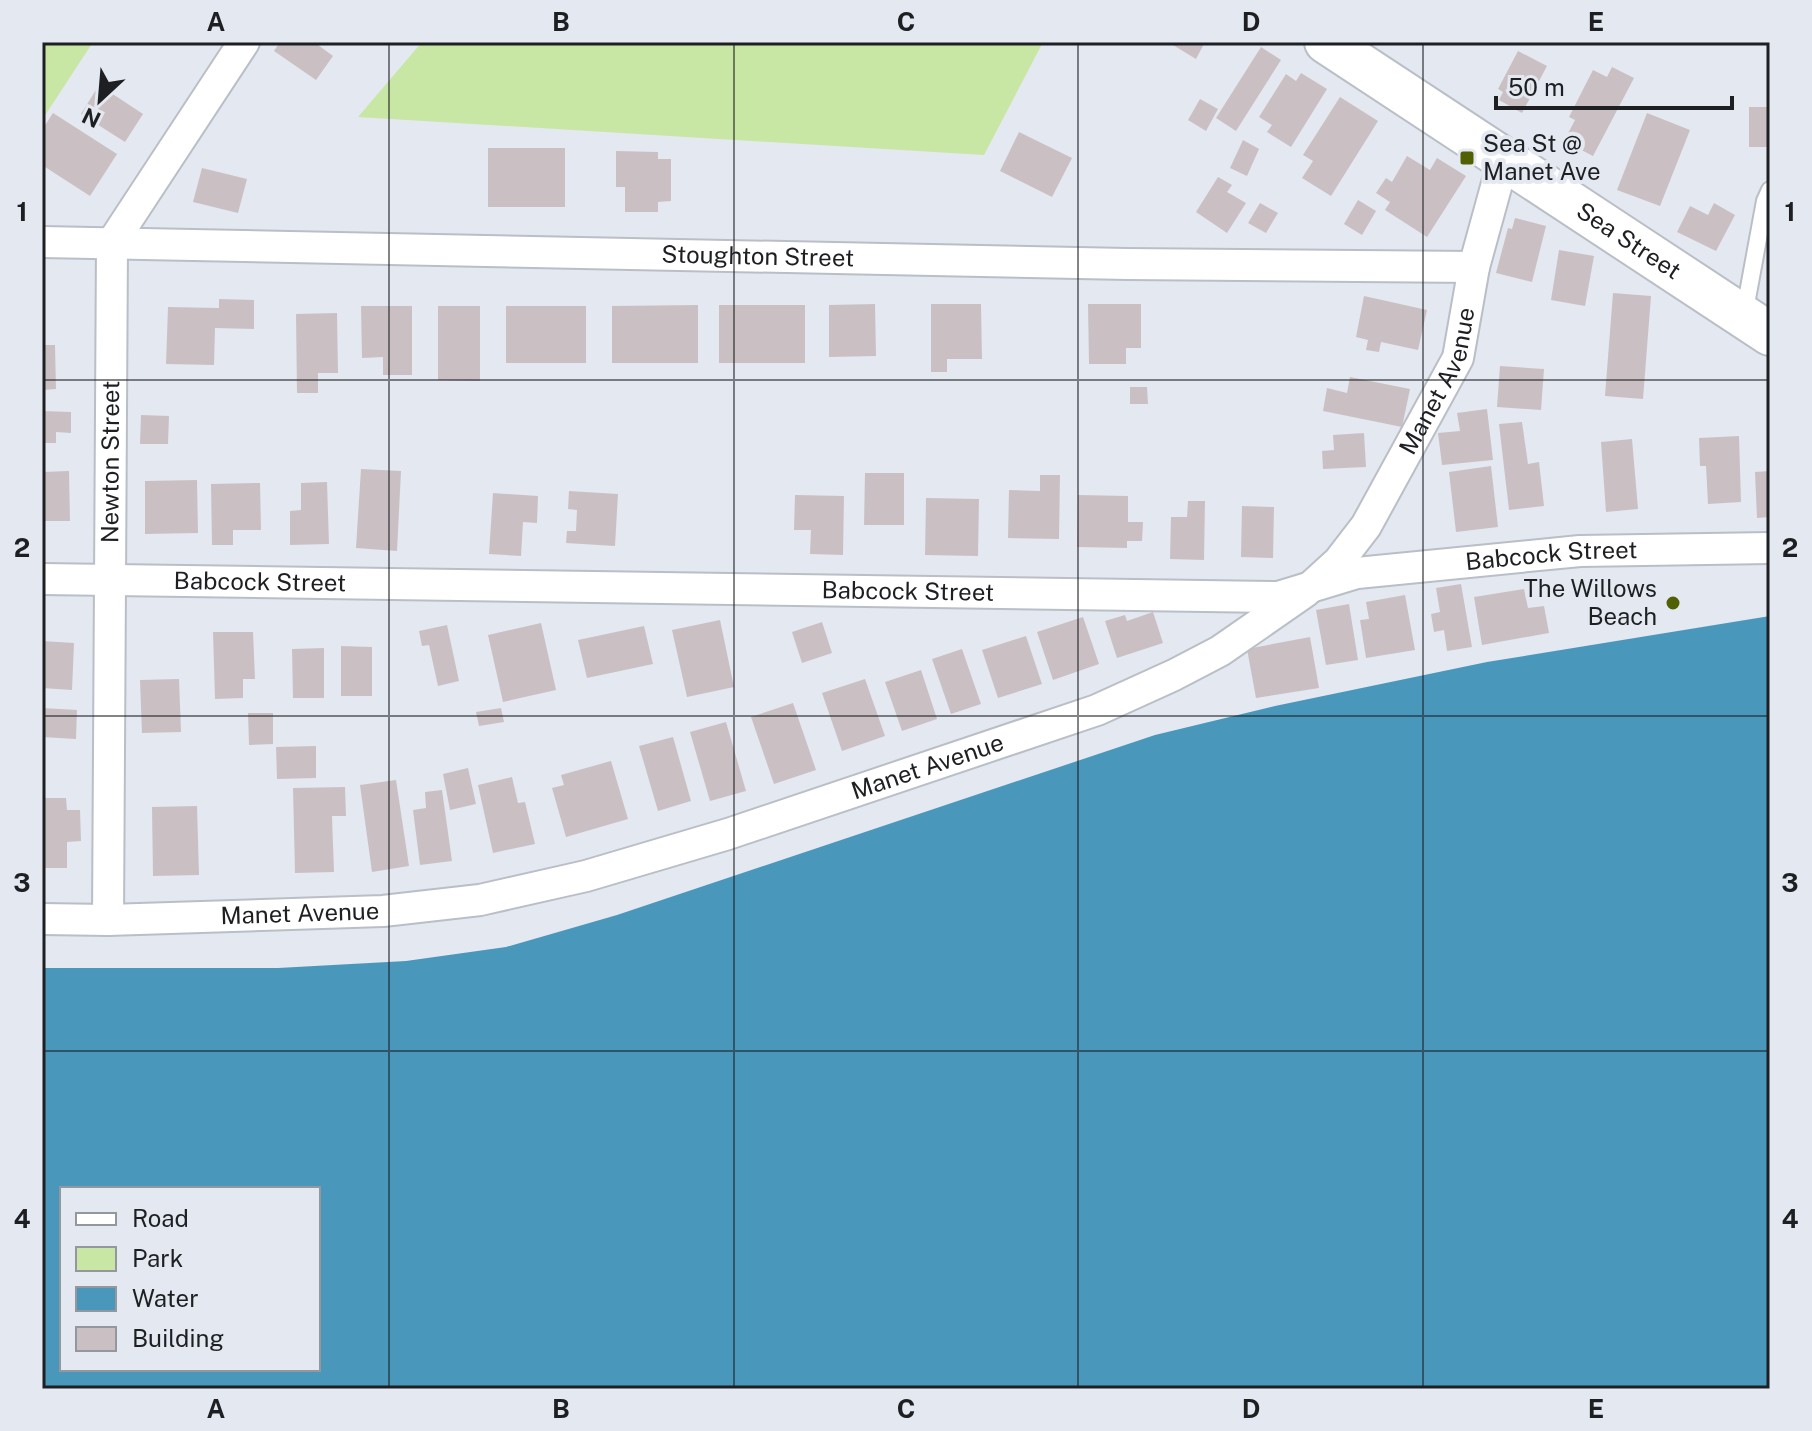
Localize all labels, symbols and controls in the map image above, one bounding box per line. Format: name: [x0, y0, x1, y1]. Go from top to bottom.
text: A: [207, 6, 226, 37]
text: B: [552, 6, 570, 37]
text: C: [897, 6, 915, 37]
text: D: [1242, 6, 1260, 37]
text: E: [1588, 6, 1604, 37]
north arrow: [60, 60, 140, 140]
scale bar: [1496, 60, 1732, 110]
text: 50 m: [1508, 73, 1565, 101]
text: N: [78, 103, 105, 133]
place label: Sea St @ Manet Ave: [1483, 129, 1601, 185]
marker: Sea St @ Manet Ave: [1458, 149, 1476, 167]
text: 1: [16, 196, 28, 227]
street label: Sea Street: [1572, 196, 1686, 284]
text: 1: [1784, 196, 1796, 227]
street label: Stoughton Street: [661, 240, 855, 271]
street label: Manet Avenue: [1393, 305, 1480, 459]
street label: Newton Street: [95, 381, 124, 543]
text: 2: [14, 532, 30, 563]
text: 2: [1782, 532, 1798, 563]
street label: Babcock Street: [1464, 535, 1638, 575]
street label: Babcock Street: [173, 566, 346, 596]
place label: The Willows Beach: [1524, 574, 1657, 630]
street label: Babcock Street: [821, 575, 994, 606]
marker: The Willows Beach: [1664, 594, 1682, 612]
street label: Manet Avenue: [847, 727, 1007, 805]
text: 3: [13, 867, 31, 898]
text: 3: [1781, 867, 1799, 898]
street label: Manet Avenue: [220, 896, 380, 929]
legend: [60, 1187, 320, 1371]
text: 4: [13, 1203, 31, 1234]
text: 4: [1781, 1203, 1799, 1234]
text: Road: [132, 1204, 189, 1232]
text: Park: [132, 1244, 183, 1272]
text: Water: [132, 1284, 199, 1312]
text: Building: [132, 1324, 224, 1352]
text: A: [207, 1393, 226, 1424]
text: B: [552, 1393, 570, 1424]
text: C: [897, 1393, 915, 1424]
text: D: [1242, 1393, 1260, 1424]
text: E: [1588, 1393, 1604, 1424]

